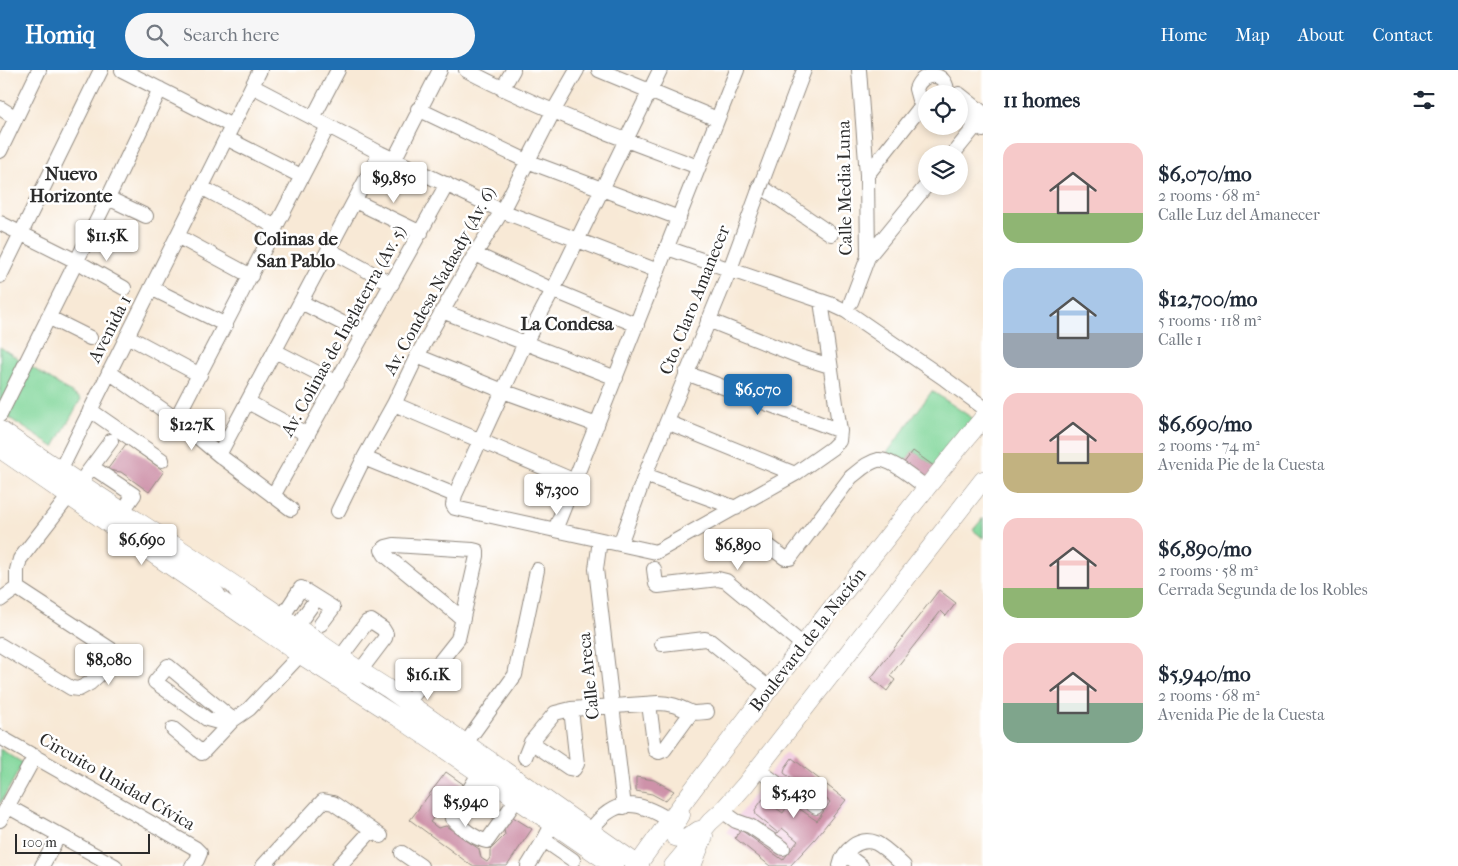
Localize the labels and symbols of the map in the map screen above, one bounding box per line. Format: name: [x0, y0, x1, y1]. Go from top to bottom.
street label: Calle Media Luna: [833, 120, 857, 256]
pin: $9,850: [353, 162, 435, 204]
district label: Nuevo Horizonte: [30, 163, 113, 207]
street label: Av. Condesa Nadasdy (Av. 6): [379, 183, 501, 380]
pin: $11.5K: [66, 220, 148, 262]
street label: Av. Colinas de Inglaterra (Av. 5): [277, 222, 411, 441]
street label: Cto. Claro Amanecer: [655, 222, 735, 378]
district label: Colinas de San Pablo: [254, 228, 338, 272]
street label: Avenida 1: [84, 292, 136, 367]
district label: La Condesa: [520, 313, 615, 335]
pin: $6,070: [717, 374, 799, 416]
pin: $12.7K: [151, 408, 233, 451]
pin: $7,300: [516, 474, 598, 516]
pin: $6,690: [101, 524, 183, 566]
pin: $6,890: [697, 528, 779, 571]
street label: Boulevard de la Nación: [745, 564, 871, 716]
street label: Calle Areca: [574, 631, 604, 721]
pin: $8,080: [68, 644, 150, 686]
pin: $16.1K: [387, 658, 469, 701]
street label: Circuito Unidad Cívica: [35, 729, 199, 836]
pin: $5,430: [753, 776, 835, 819]
pin: $5,940: [425, 786, 507, 828]
scale bar: [15, 831, 150, 854]

